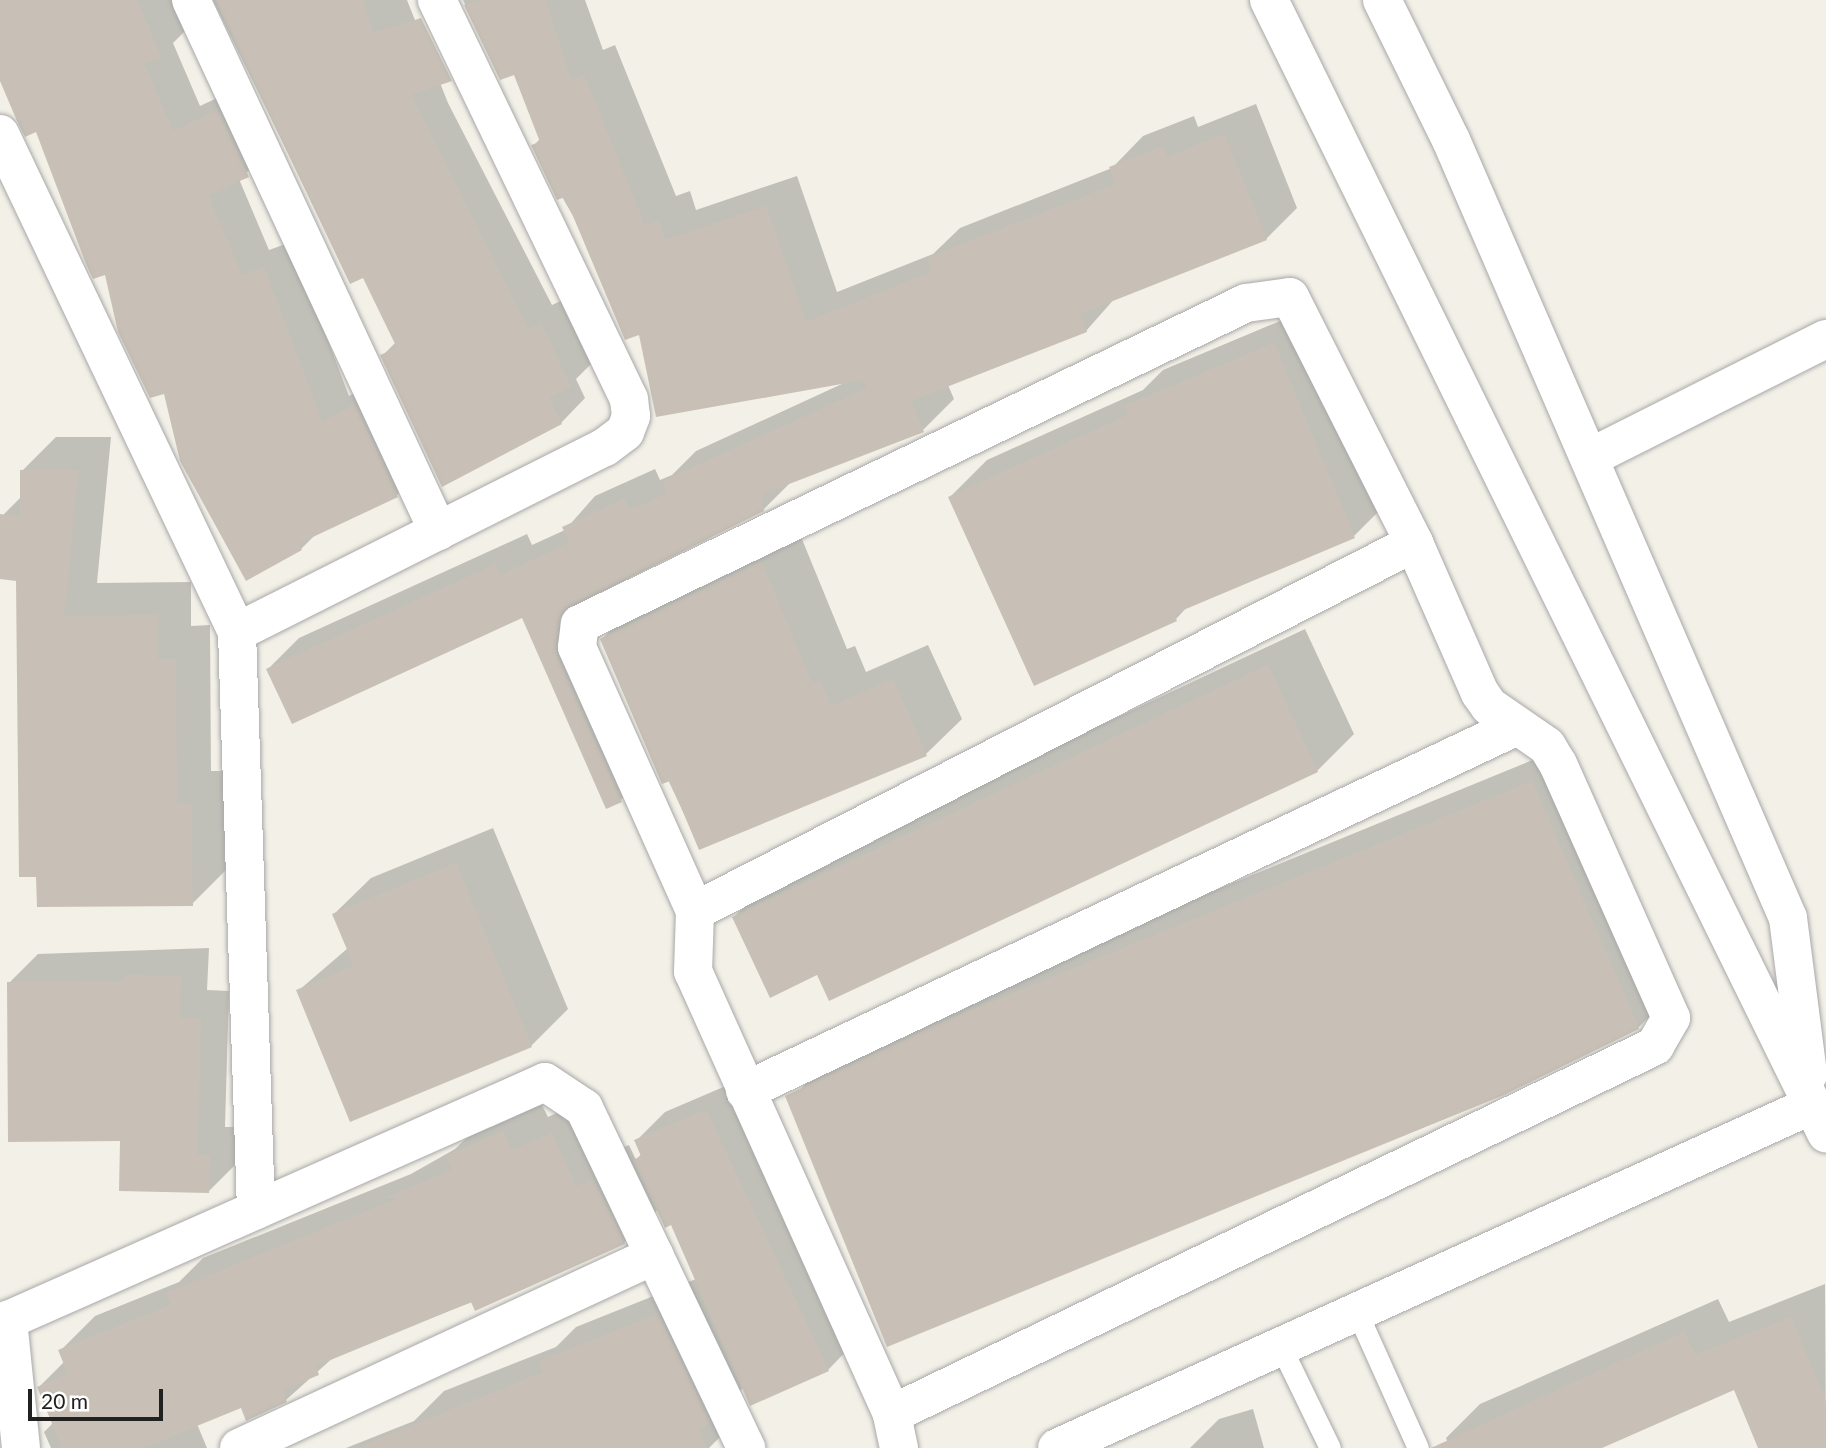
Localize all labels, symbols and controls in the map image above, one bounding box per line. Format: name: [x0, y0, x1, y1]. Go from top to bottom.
scale bar: [32, 1374, 166, 1418]
text: 20 m: [41, 1388, 88, 1413]

